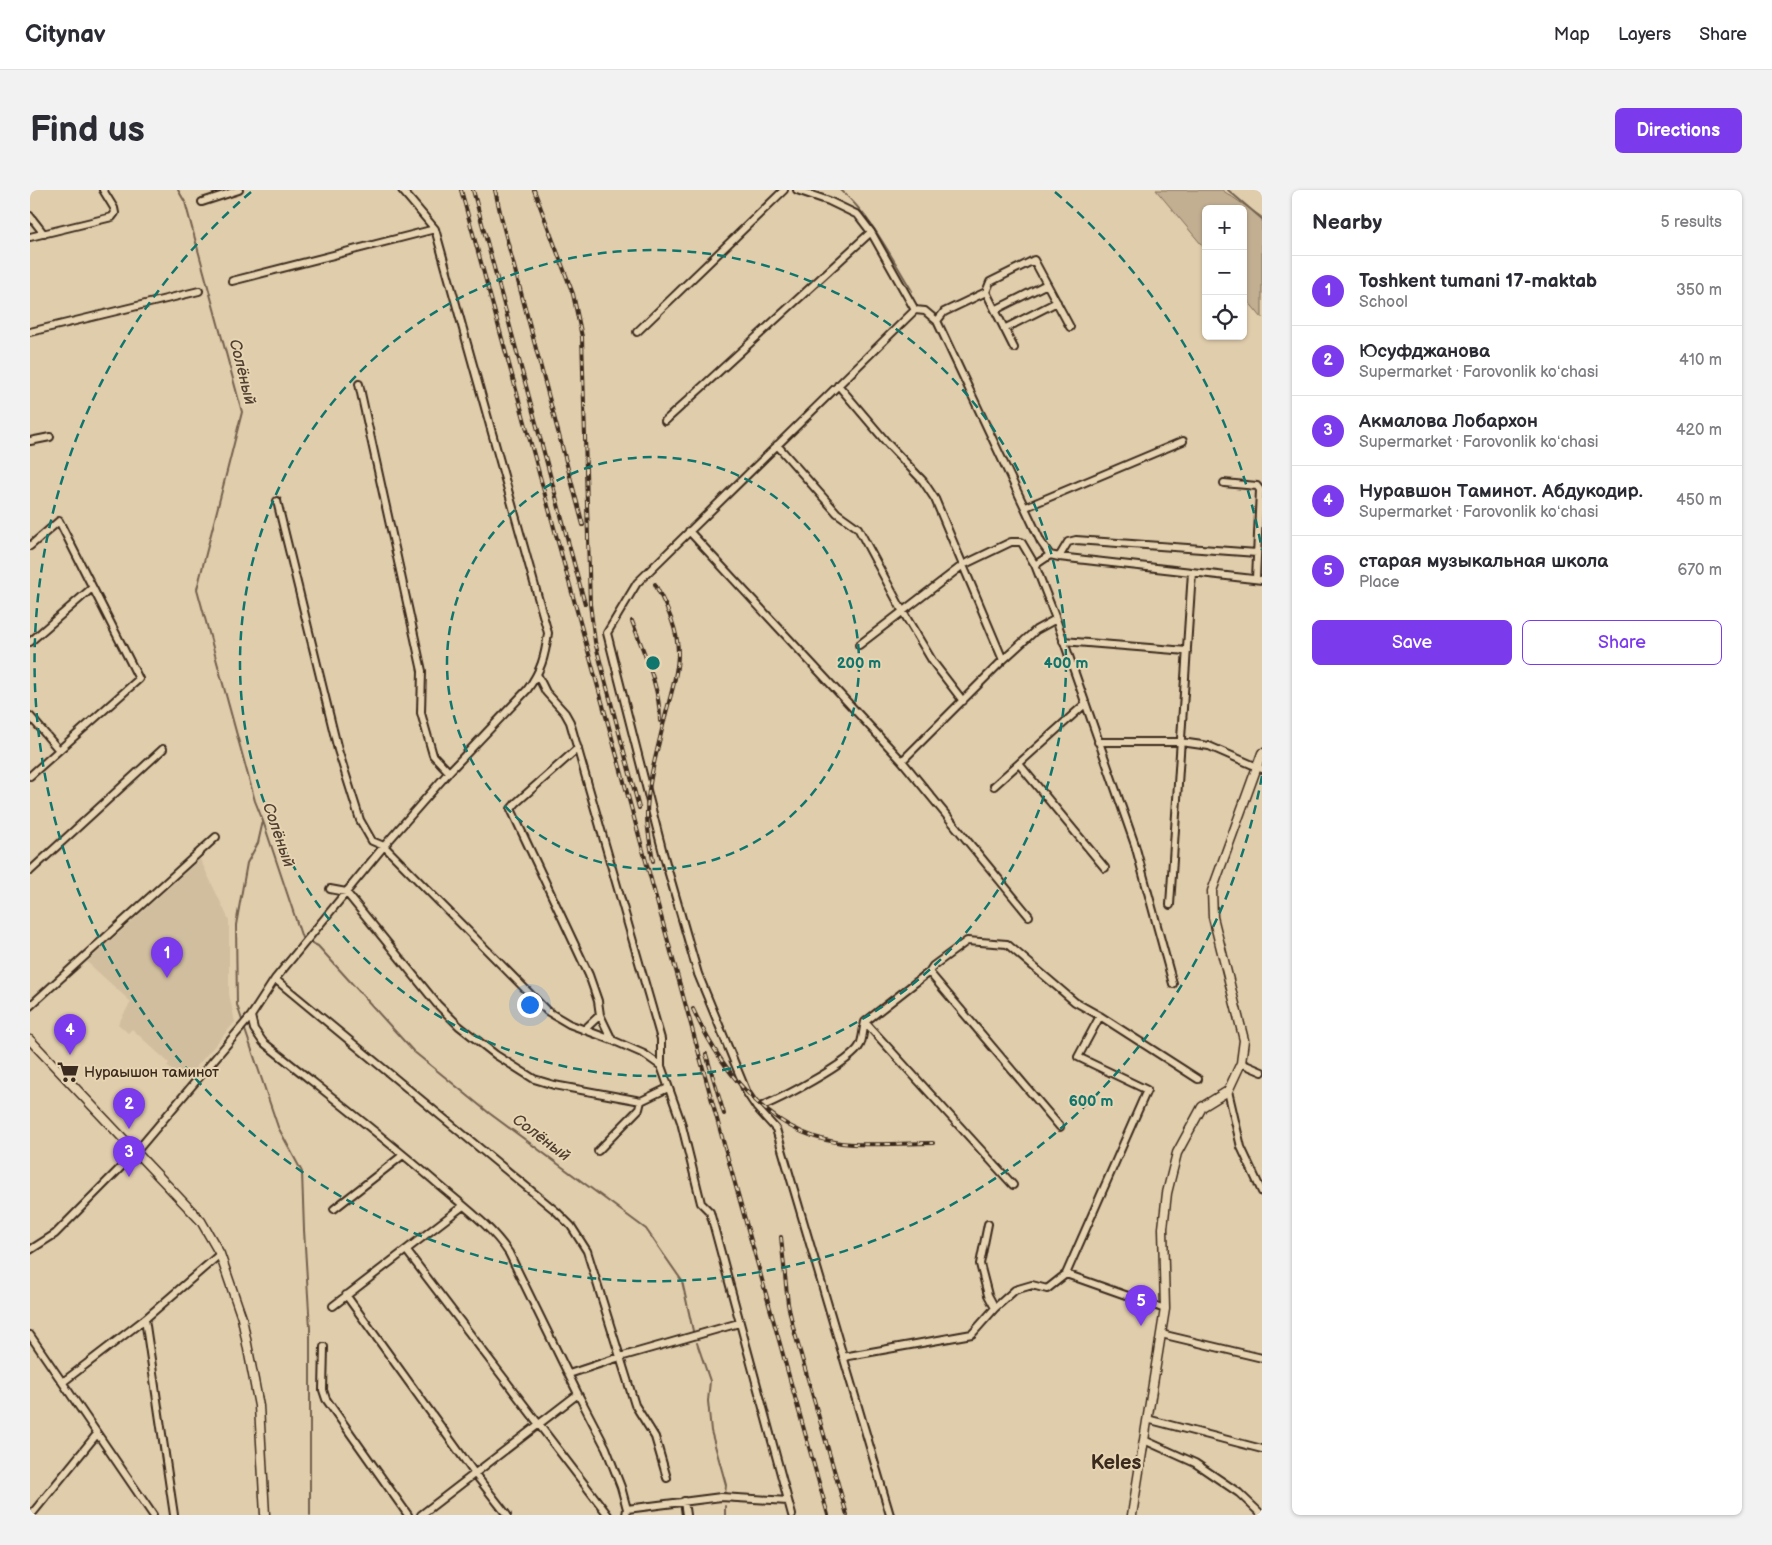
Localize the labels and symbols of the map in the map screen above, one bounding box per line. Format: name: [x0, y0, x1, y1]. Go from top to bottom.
water label: Солёный: [225, 337, 259, 407]
centre of rings: [644, 654, 662, 672]
text: 200 m: [837, 654, 881, 673]
text: 400 m: [1044, 654, 1088, 673]
water label: Солёный: [258, 800, 298, 870]
pin: 1: [151, 937, 183, 978]
your location: [517, 992, 543, 1018]
pin: 4: [54, 1014, 86, 1055]
supermarket icon: Нураышон таминот: [55, 1059, 81, 1085]
place label: Нураышон таминот: [84, 1063, 219, 1082]
pin: 2: [113, 1088, 145, 1129]
text: 600 m: [1069, 1092, 1114, 1111]
water label: Солёный: [509, 1110, 573, 1166]
pin: 3: [113, 1136, 145, 1177]
pin: 5: [1125, 1285, 1157, 1326]
district label: Keles: [1091, 1451, 1141, 1475]

